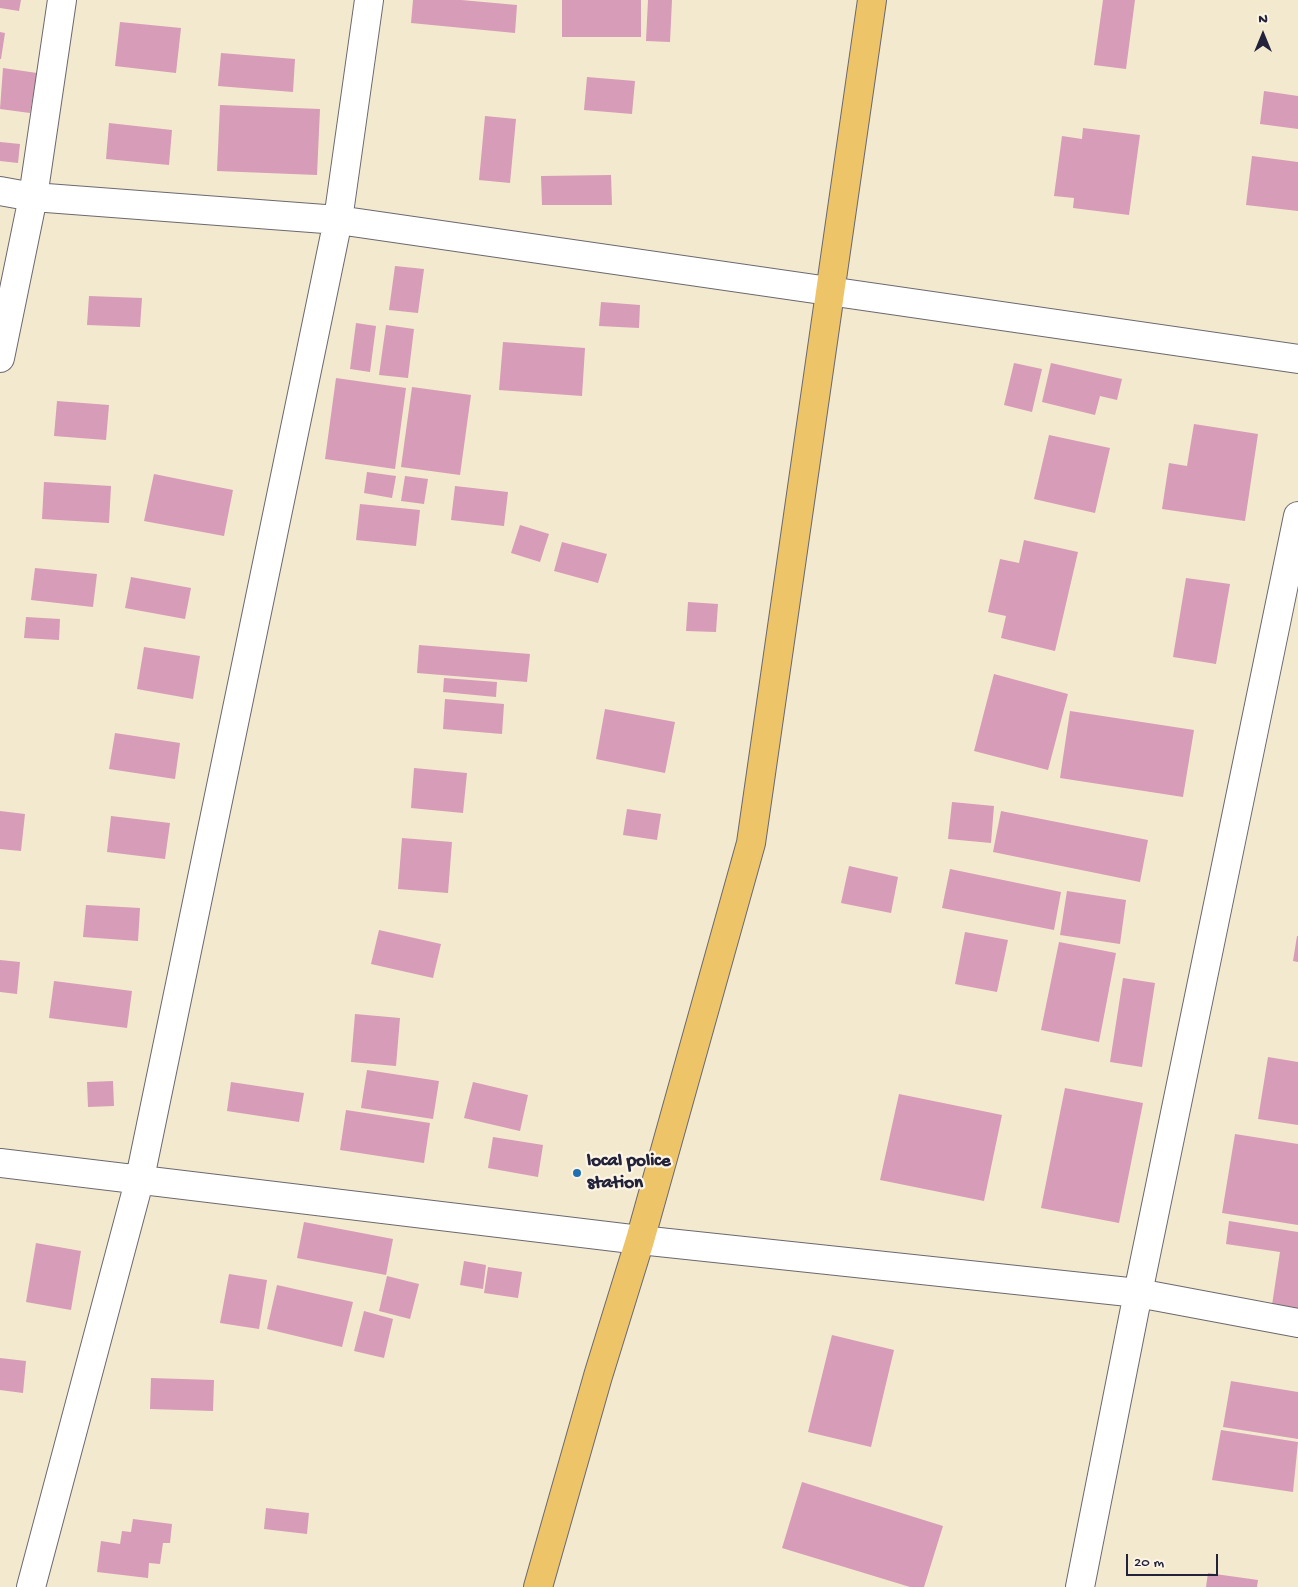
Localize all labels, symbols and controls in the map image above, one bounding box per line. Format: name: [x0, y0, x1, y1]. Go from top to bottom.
north arrow: [1238, 10, 1288, 60]
text: N: [1258, 11, 1268, 28]
place label: local police station: [587, 1151, 671, 1195]
marker: local police station: [571, 1167, 583, 1179]
scale bar: [1128, 1544, 1220, 1576]
text: 20 m: [1134, 1554, 1164, 1572]

